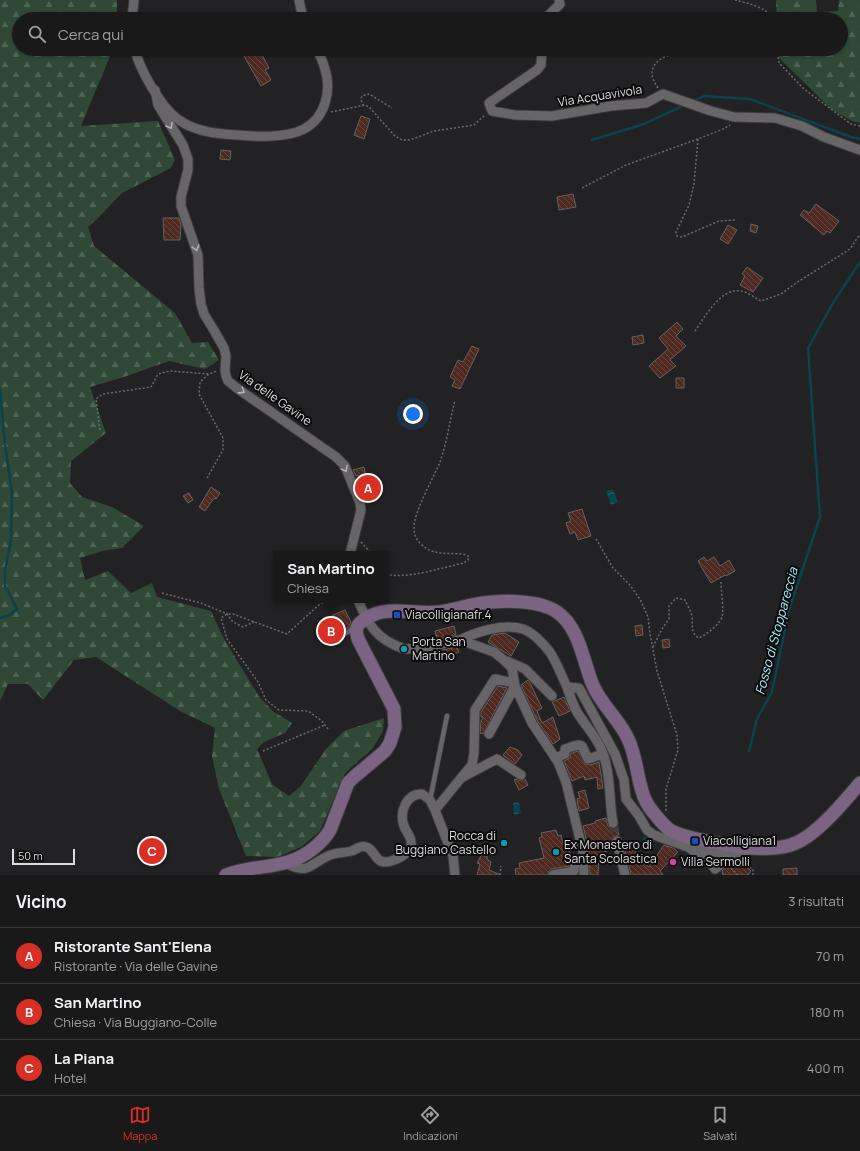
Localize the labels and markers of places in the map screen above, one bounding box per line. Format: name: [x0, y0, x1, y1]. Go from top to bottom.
pin: A: [355, 473, 381, 503]
place label: Viacolligianafr.4: [405, 606, 492, 623]
marker: Viacolligianafr.4: [392, 610, 402, 620]
pin: B: [318, 616, 344, 646]
place label: Porta San Martino: [412, 633, 466, 664]
marker: Porta San Martino: [399, 644, 409, 654]
place label: Rocca di Buggiano Castello: [395, 827, 496, 858]
place label: Viacolligiana1: [703, 832, 776, 849]
pin: C: [139, 836, 165, 866]
place label: Ex Monastero di Santa Scolastica: [564, 836, 657, 867]
marker: Viacolligiana1: [690, 836, 700, 846]
marker: Rocca di Buggiano Castello: [499, 838, 509, 848]
marker: Ex Monastero di Santa Scolastica: [551, 847, 561, 857]
place label: Villa Sermolli: [681, 853, 750, 870]
marker: Villa Sermolli: [668, 857, 678, 867]

